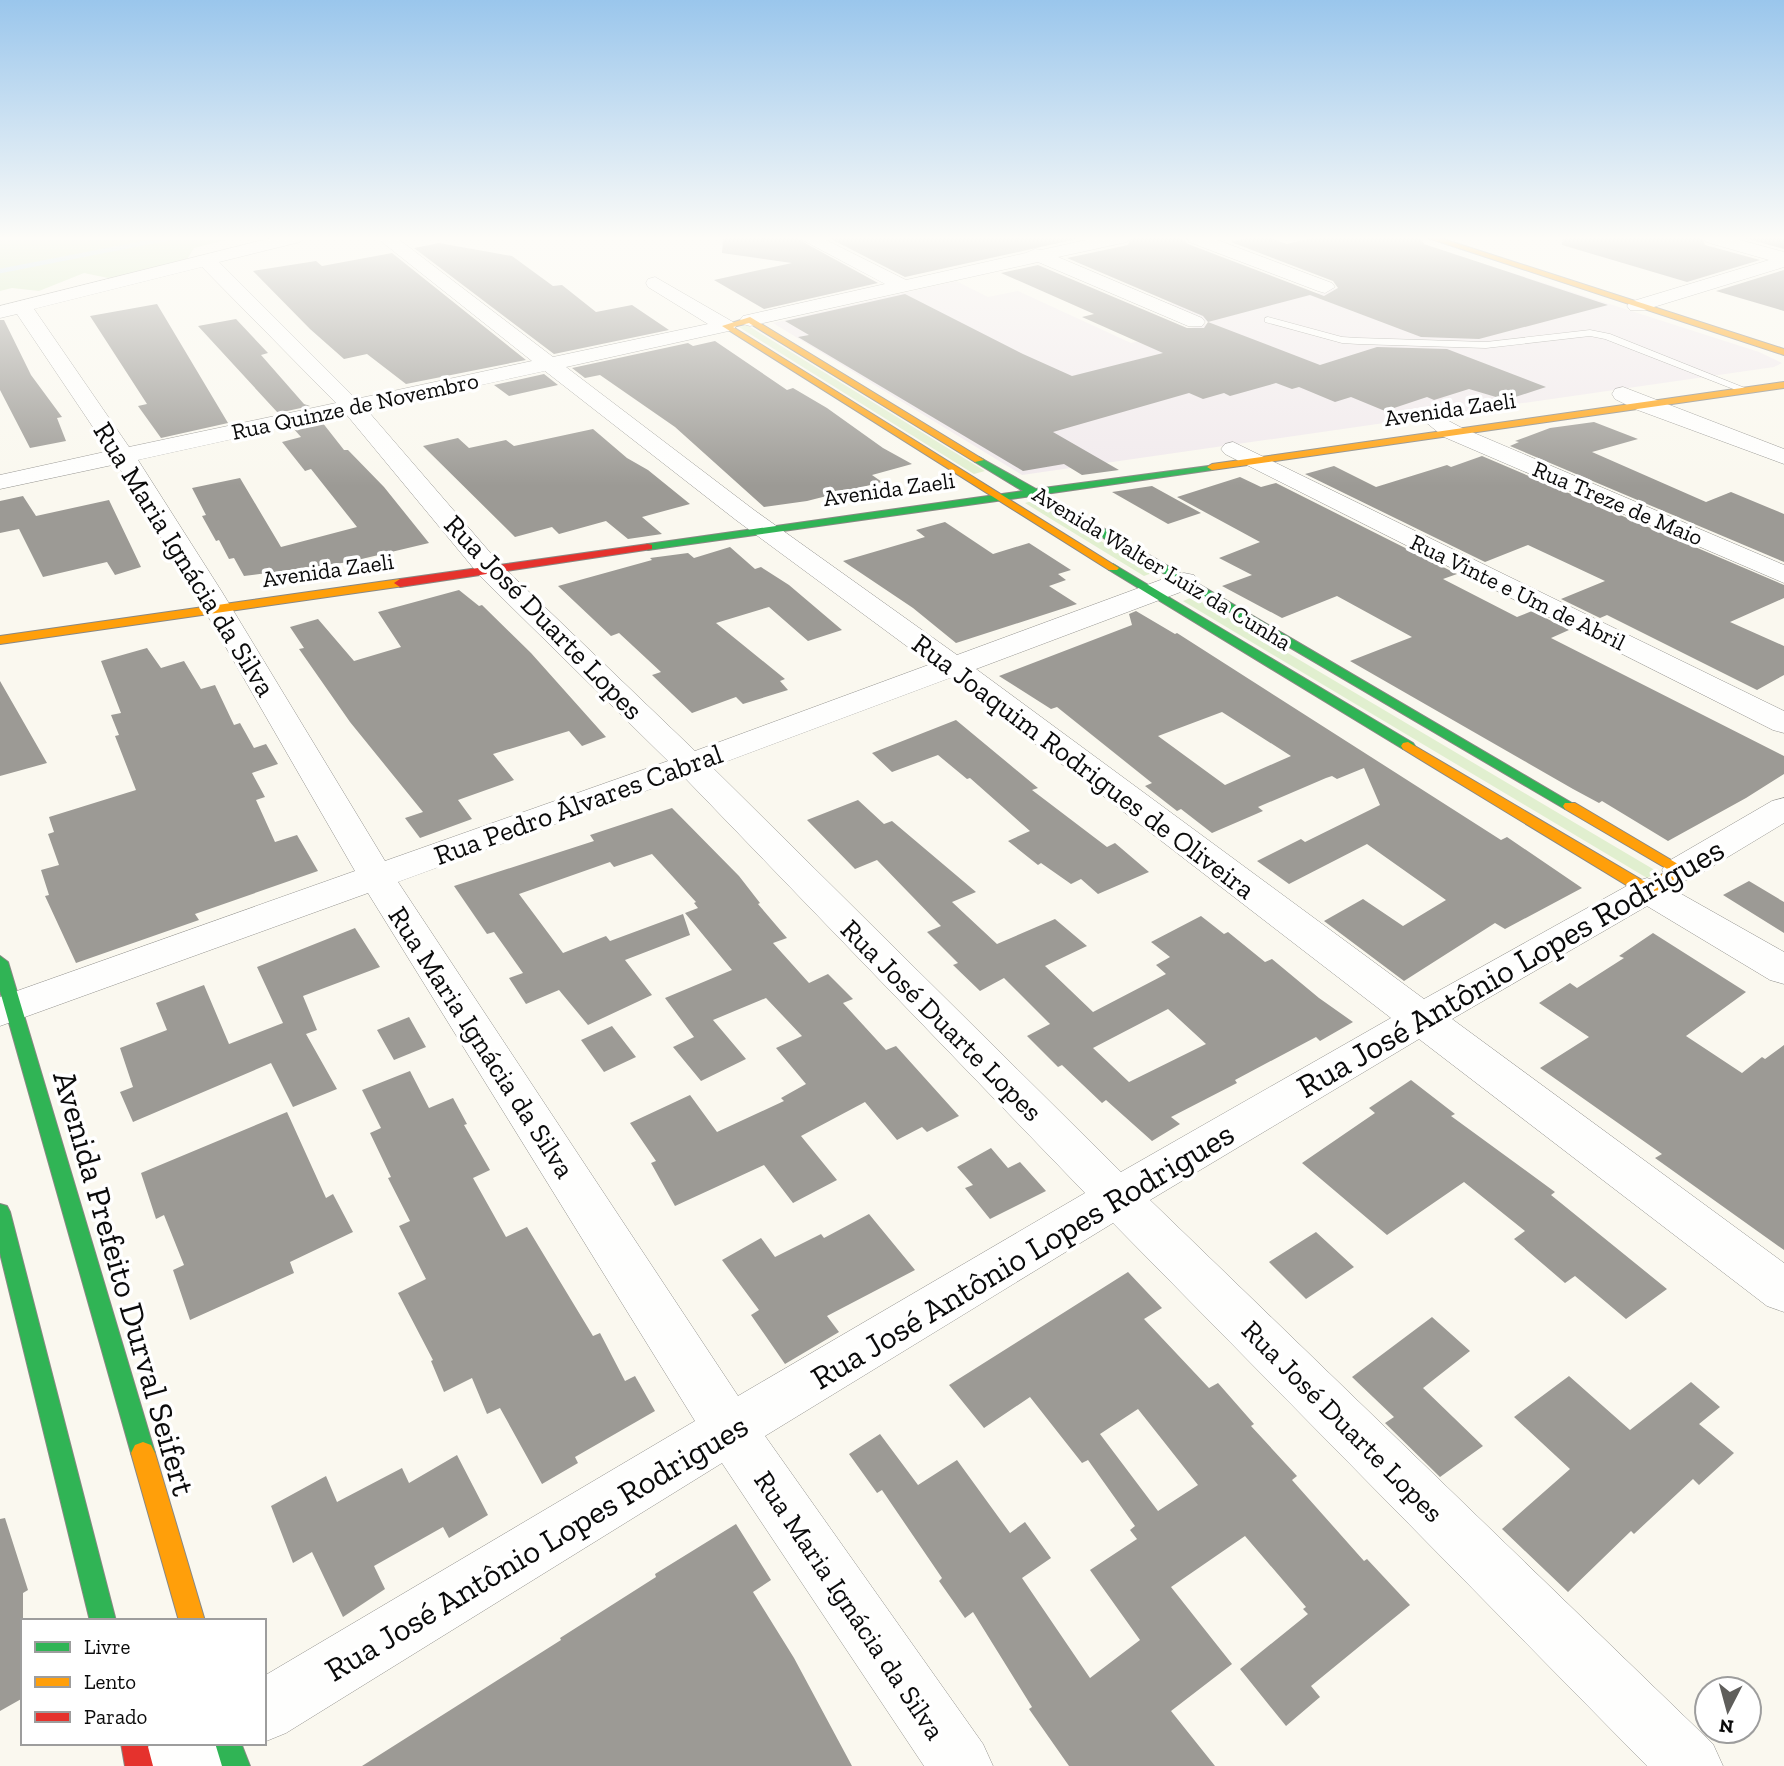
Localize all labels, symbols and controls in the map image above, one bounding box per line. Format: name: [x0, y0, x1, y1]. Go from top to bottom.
street label: Rua Quinze de Novembro: [229, 366, 481, 446]
street label: Avenida Zaeli: [1383, 386, 1517, 432]
street label: Rua Maria Ignácia da Silva: [87, 416, 283, 703]
street label: Rua Treze de Maio: [1529, 455, 1707, 551]
street label: Avenida Zaeli: [822, 466, 956, 512]
street label: Avenida Walter Luiz da Cunha: [1028, 480, 1296, 656]
street label: Rua José Duarte Lopes: [437, 508, 650, 727]
street label: Rua Vinte e Um de Abril: [1406, 528, 1630, 656]
street label: Avenida Zaeli: [261, 547, 395, 593]
street label: Rua Joaquim Rodrigues de Oliveira: [906, 627, 1262, 906]
street label: Rua Pedro Álvares Cabral: [430, 737, 727, 872]
street label: Rua José Antônio Lopes Rodrigues: [1290, 829, 1731, 1106]
street label: Rua Maria Ignácia da Silva: [381, 900, 582, 1185]
street label: Rua José Duarte Lopes: [834, 913, 1049, 1128]
street label: Avenida Prefeito Durval Seifert: [45, 1066, 204, 1501]
street label: Rua José Antônio Lopes Rodrigues: [804, 1113, 1241, 1397]
street label: Rua José Duarte Lopes: [1235, 1314, 1450, 1529]
street label: Rua José Antônio Lopes Rodrigues: [318, 1405, 755, 1689]
street label: Rua Maria Ignácia da Silva: [747, 1465, 952, 1746]
legend: [21, 1619, 266, 1745]
text: Livre: [84, 1634, 131, 1659]
text: Lento: [84, 1669, 136, 1694]
north arrow: [1693, 1675, 1763, 1745]
text: Parado: [84, 1704, 147, 1729]
text: N: [1718, 1714, 1735, 1739]

